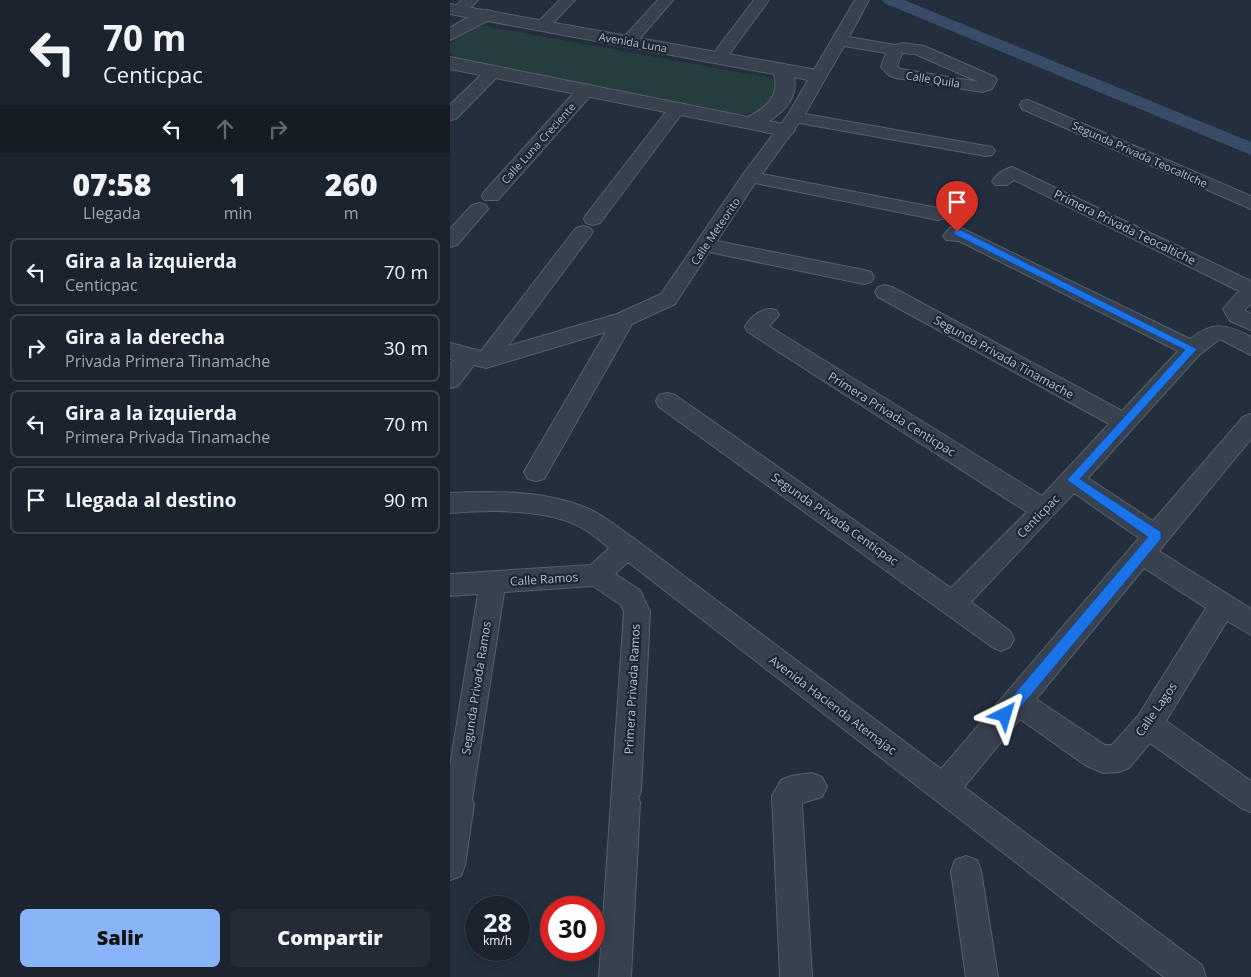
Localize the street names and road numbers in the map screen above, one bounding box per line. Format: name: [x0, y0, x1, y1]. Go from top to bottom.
street label: Avenida Luna: [598, 29, 668, 55]
street label: Calle Quila: [905, 67, 961, 91]
street label: Calle Luna Creciente: [497, 99, 579, 187]
street label: Segunda Privada Teocaltiche: [1070, 117, 1210, 191]
street label: Primera Privada Teocaltiche: [1051, 185, 1199, 269]
street label: Calle Meteorito: [687, 194, 743, 268]
street label: Segunda Privada Tinamache: [931, 311, 1077, 403]
street label: Primera Privada Centicpac: [825, 368, 959, 460]
street label: Segunda Privada Centicpac: [768, 469, 902, 569]
street label: Centicpac: [1013, 490, 1063, 541]
street label: Calle Ramos: [509, 568, 579, 590]
street label: Segunda Privada Ramos: [457, 620, 495, 756]
street label: Primera Privada Ramos: [620, 623, 644, 755]
street label: Avenida Hacienda Atemajac: [766, 652, 900, 759]
street label: Calle Lagos: [1131, 678, 1181, 739]

